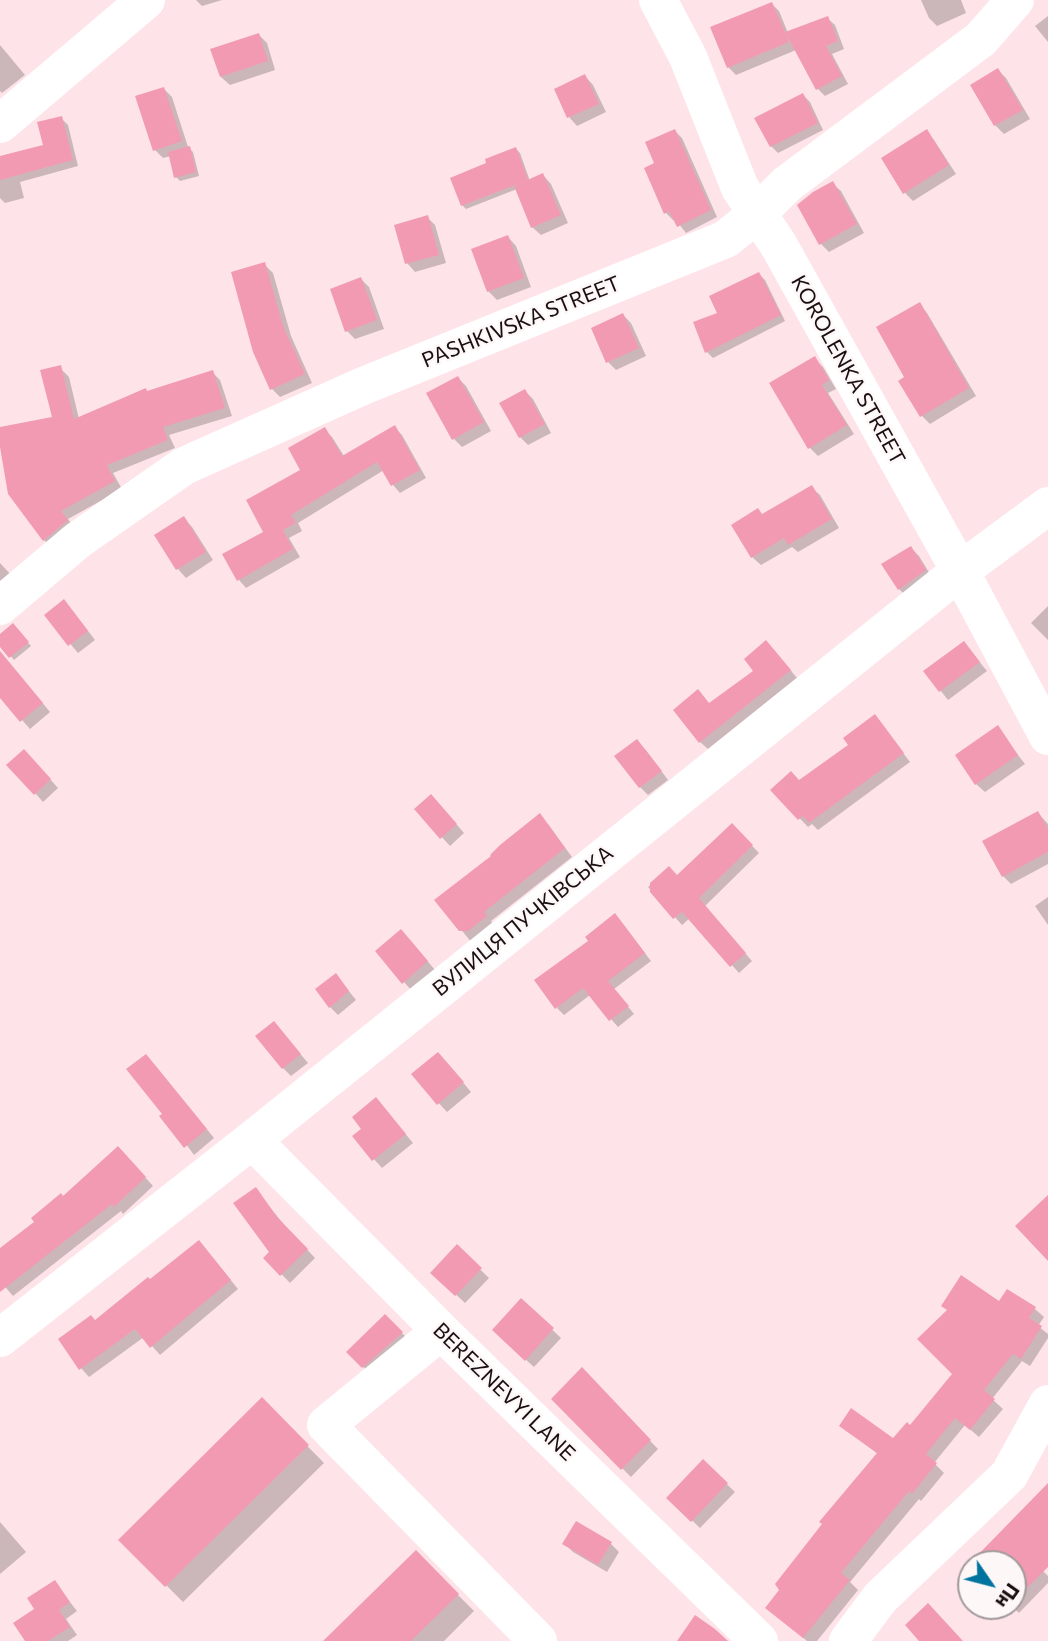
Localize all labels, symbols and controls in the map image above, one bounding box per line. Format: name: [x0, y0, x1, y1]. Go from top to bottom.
street label: PASHKIVSKA STREET: [418, 271, 624, 373]
street label: KOROLENKA STREET: [786, 271, 910, 469]
street label: ВУЛИЦЯ ПУЧКІВСЬКА: [428, 840, 618, 1002]
street label: BEREZNEVYI LANE: [428, 1318, 580, 1466]
north arrow: [957, 1550, 1027, 1620]
text: Пн: [991, 1579, 1025, 1613]

